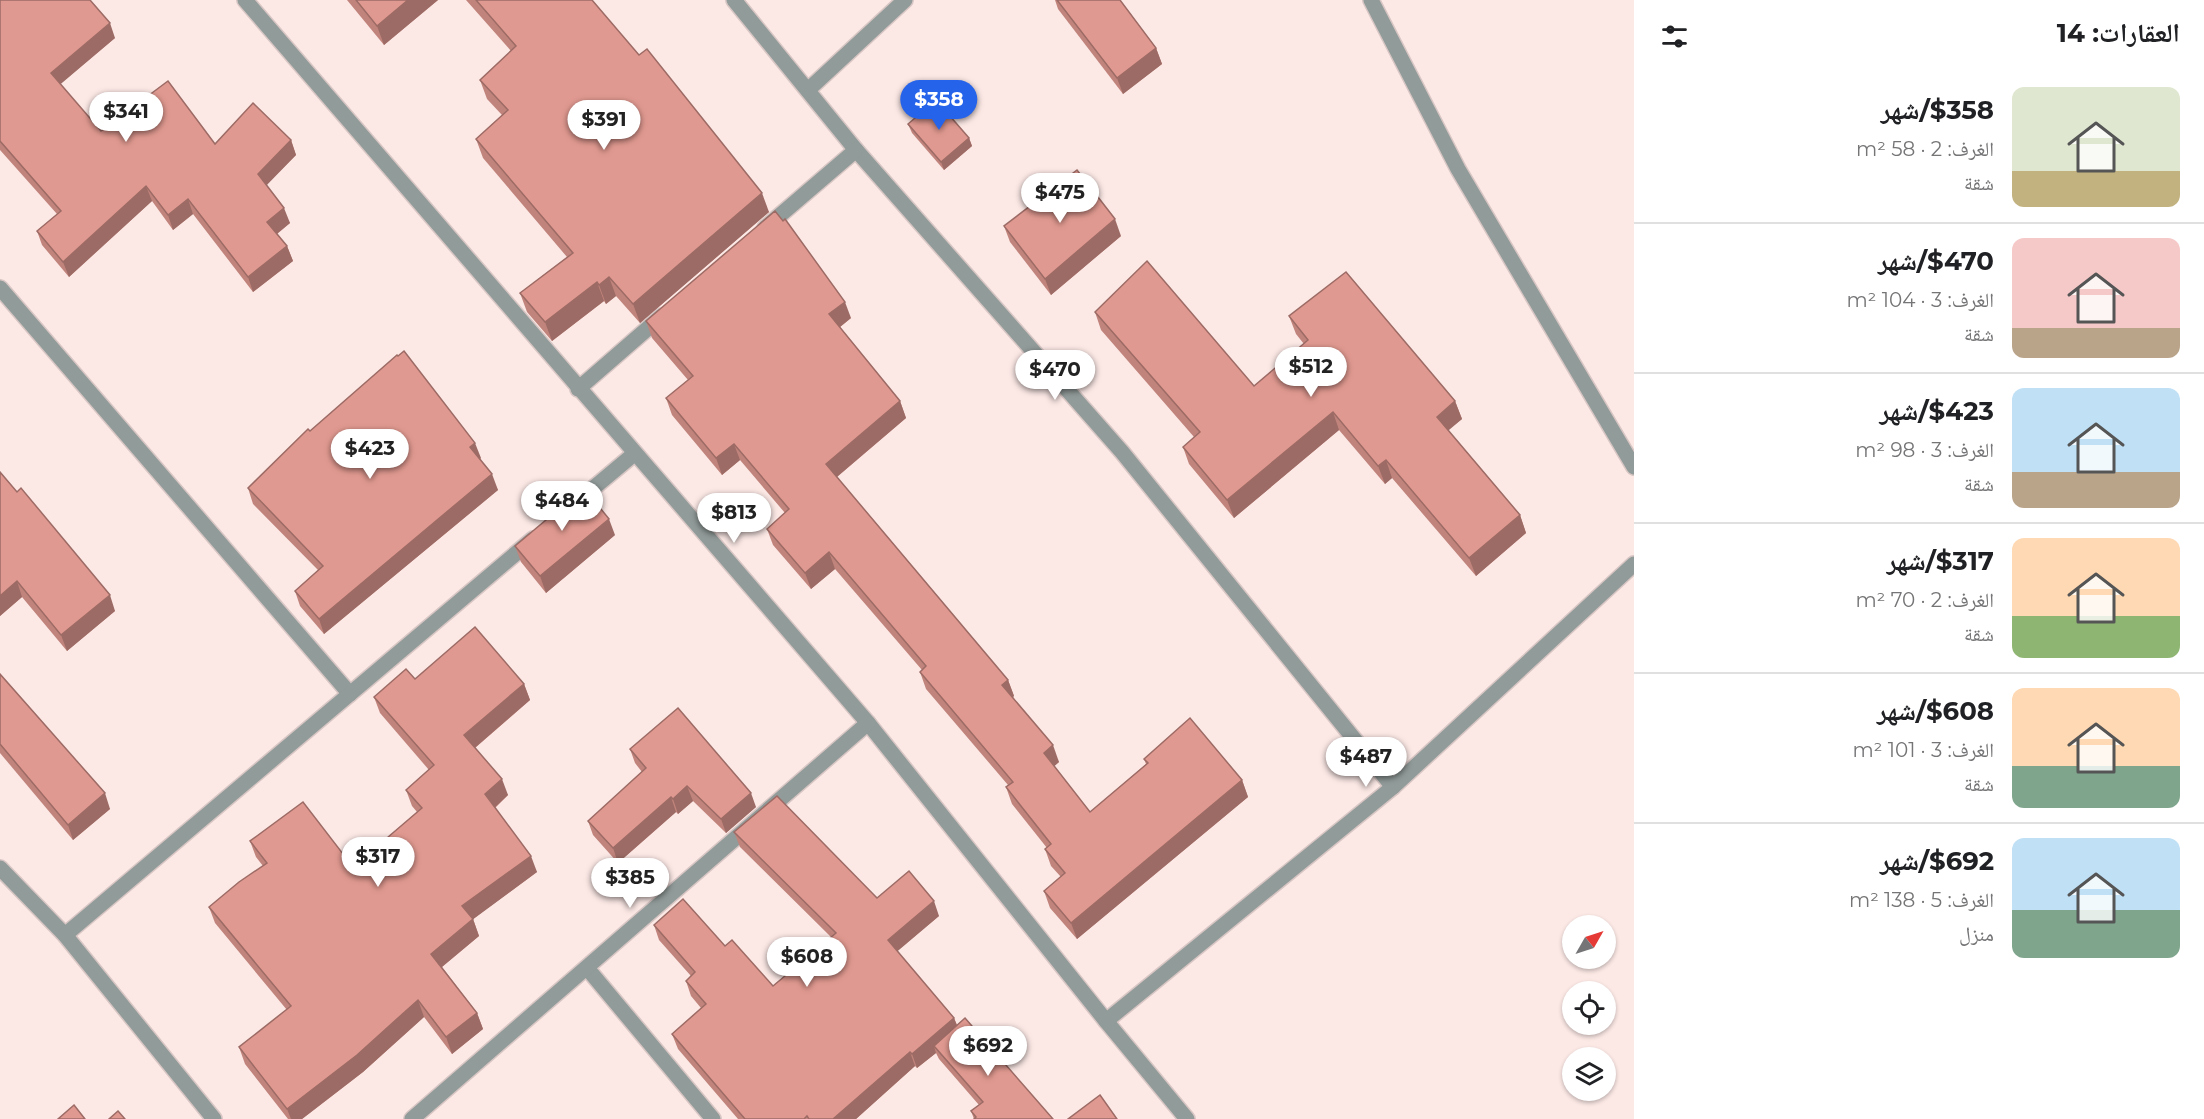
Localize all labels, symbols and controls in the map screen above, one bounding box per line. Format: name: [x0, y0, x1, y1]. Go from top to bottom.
text: العقارات: 14: [2057, 17, 2180, 49]
icon: filters: [1658, 20, 1691, 53]
pin: $358: [903, 80, 975, 131]
text: $358: [914, 87, 964, 111]
pin: $341: [90, 92, 162, 143]
text: $358/شهر: [1881, 94, 1994, 126]
text: $341: [103, 99, 149, 123]
pin: $391: [568, 100, 640, 151]
text: $391: [581, 107, 627, 131]
icon: home: [2060, 111, 2132, 183]
text: الغرف: 2 · 58 m²: [1856, 137, 1994, 161]
text: شقة: [1964, 171, 1994, 195]
pin: $475: [1024, 173, 1096, 224]
text: $475: [1035, 180, 1085, 204]
text: $470/شهر: [1878, 245, 1994, 277]
icon: home: [2060, 262, 2132, 334]
text: الغرف: 3 · 104 m²: [1847, 288, 1994, 312]
text: شقة: [1964, 322, 1994, 346]
pin: $512: [1275, 347, 1347, 398]
pin: $470: [1019, 350, 1091, 401]
text: $512: [1289, 354, 1333, 378]
text: $470: [1029, 357, 1081, 381]
text: $423/شهر: [1880, 395, 1994, 427]
icon: home: [2060, 412, 2132, 484]
pin: $423: [334, 429, 406, 480]
text: $423: [345, 436, 395, 460]
text: الغرف: 3 · 98 m²: [1855, 438, 1994, 462]
text: شقة: [1964, 472, 1994, 496]
pin: $484: [526, 481, 598, 532]
text: $484: [535, 488, 589, 512]
pin: $813: [698, 493, 770, 544]
text: $813: [711, 500, 757, 524]
text: $317/شهر: [1887, 545, 1994, 577]
icon: home: [2060, 562, 2132, 634]
text: الغرف: 2 · 70 m²: [1856, 588, 1994, 612]
text: شقة: [1964, 622, 1994, 646]
text: $608/شهر: [1877, 695, 1994, 727]
icon: home: [2060, 712, 2132, 784]
pin: $487: [1330, 737, 1402, 788]
text: الغرف: 3 · 101 m²: [1853, 738, 1994, 762]
text: $487: [1340, 744, 1392, 768]
text: شقة: [1964, 772, 1994, 796]
pin: $317: [342, 837, 414, 888]
text: $317: [356, 844, 400, 868]
text: $692/شهر: [1880, 845, 1994, 877]
pin: $385: [594, 858, 666, 909]
icon: home: [2060, 862, 2132, 934]
text: $385: [605, 865, 655, 889]
text: الغرف: 5 · 138 m²: [1849, 888, 1994, 912]
north arrow: [1562, 915, 1616, 969]
map controls: [1562, 915, 1616, 1101]
text: منزل: [1959, 922, 1994, 946]
pin: $608: [771, 937, 843, 988]
text: $608: [781, 944, 833, 968]
button: locate: [1562, 981, 1616, 1035]
pin: $692: [952, 1026, 1024, 1077]
text: $692: [963, 1033, 1013, 1057]
button: layers: [1562, 1047, 1616, 1101]

